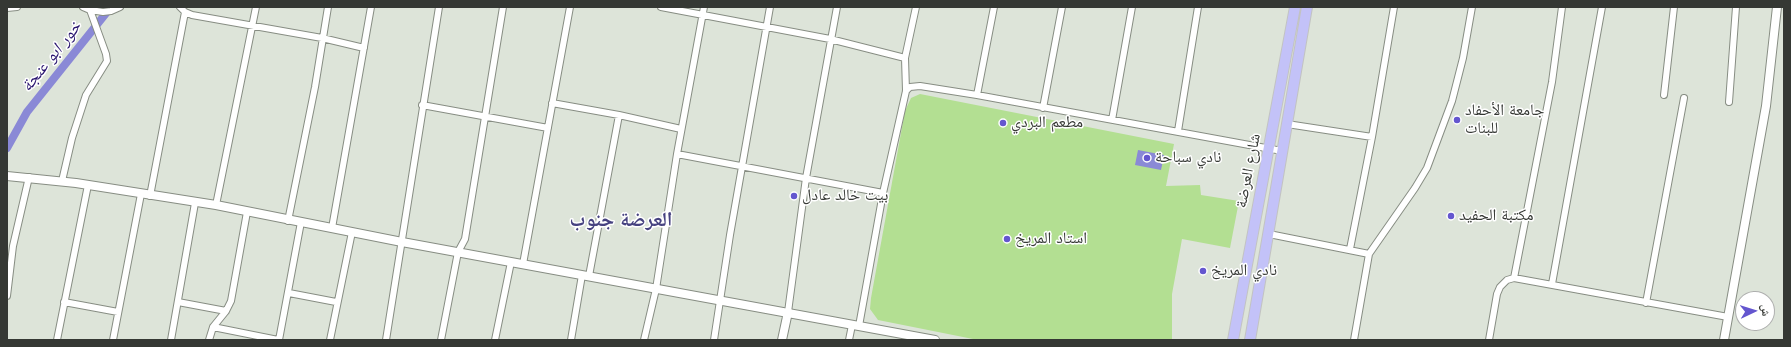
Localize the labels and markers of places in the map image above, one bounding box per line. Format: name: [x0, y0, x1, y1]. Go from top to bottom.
place label: جامعة الأحفاد للبنات: [1465, 101, 1544, 139]
place label: مطعم البردي: [1011, 113, 1083, 133]
marker: جامعة الأحفاد للبنات: [1452, 115, 1462, 125]
marker: مطعم البردي: [998, 118, 1008, 128]
place label: نادي سباحة: [1155, 148, 1221, 168]
marker: نادي سباحة: [1142, 153, 1152, 163]
place label: بيت خالد عادل: [802, 186, 888, 206]
marker: بيت خالد عادل: [789, 191, 799, 201]
place label: مكتبة الحفيد: [1459, 206, 1533, 226]
marker: مكتبة الحفيد: [1446, 211, 1456, 221]
place label: استاد المريخ: [1015, 229, 1087, 249]
marker: استاد المريخ: [1002, 234, 1012, 244]
place label: نادي المريخ: [1211, 261, 1277, 281]
marker: نادي المريخ: [1198, 266, 1208, 276]

